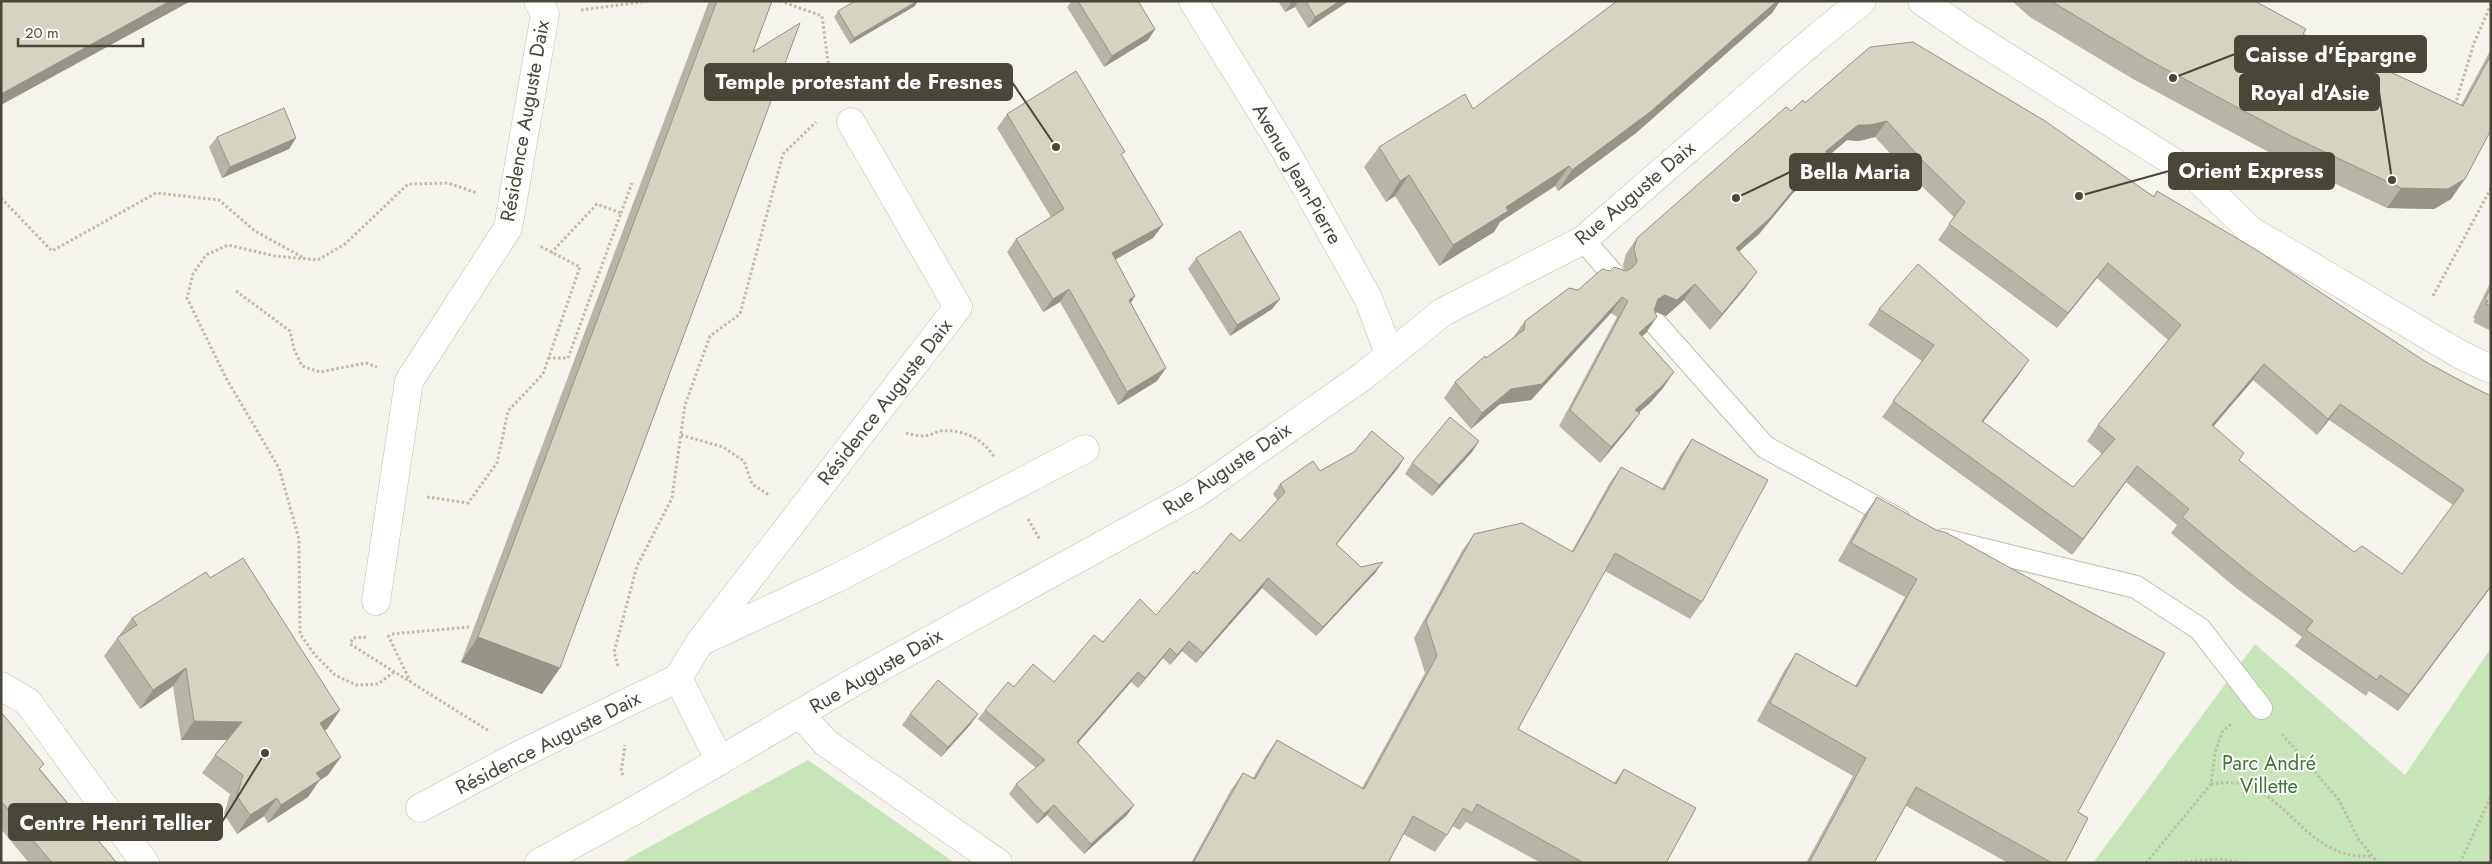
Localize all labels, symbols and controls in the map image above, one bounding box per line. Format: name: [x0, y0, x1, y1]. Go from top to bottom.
scale bar: [18, 15, 142, 47]
street label: Résidence Auguste Daix: [493, 17, 557, 224]
text: 20 m: [25, 22, 59, 44]
callout: Caisse d'Épargne: [2235, 36, 2426, 72]
text: Caisse d'Épargne: [2246, 40, 2416, 70]
callout: Temple protestant de Fresnes: [705, 64, 1012, 100]
text: Temple protestant de Fresnes: [716, 67, 1003, 97]
callout: Royal d'Asie: [2240, 74, 2379, 110]
text: Royal d'Asie: [2251, 78, 2370, 108]
street label: Avenue Jean-Pierre: [1245, 98, 1349, 250]
street label: Rue Auguste Daix: [1569, 134, 1702, 252]
callout: Orient Express: [2169, 153, 2334, 189]
callout: Bella Maria: [1790, 154, 1921, 190]
text: Orient Express: [2178, 156, 2324, 186]
text: Bella Maria: [1800, 157, 1910, 187]
street label: Résidence Auguste Daix: [811, 312, 960, 491]
street label: Rue Auguste Daix: [1157, 415, 1297, 523]
street label: Rue Auguste Daix: [804, 621, 948, 721]
street label: Résidence Auguste Daix: [451, 684, 646, 802]
park label: Parc André Villette: [2222, 749, 2316, 801]
callout: Centre Henri Tellier: [9, 804, 222, 840]
text: Centre Henri Tellier: [19, 808, 213, 838]

